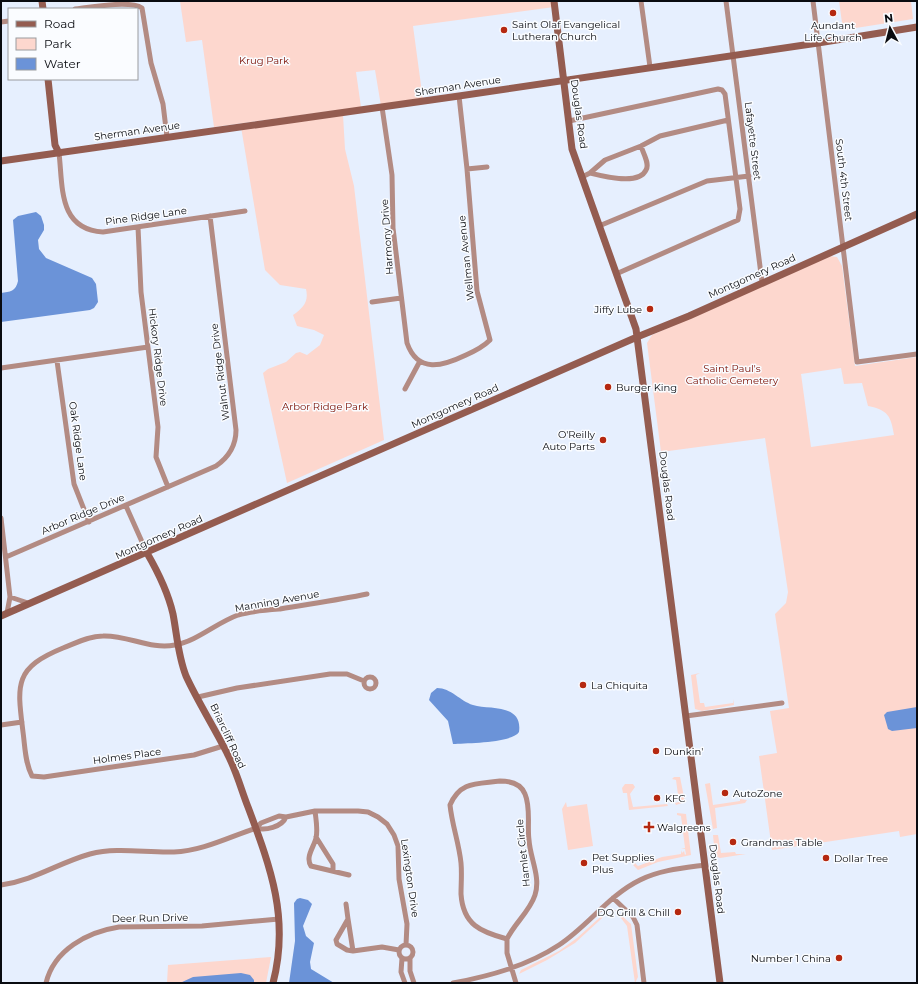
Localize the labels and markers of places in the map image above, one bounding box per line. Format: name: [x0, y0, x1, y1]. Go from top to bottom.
marker: Aundant Life Church: [828, 8, 838, 18]
place label: Saint Olaf Evangelical Lutheran Church: [512, 18, 620, 43]
place label: Aundant Life Church: [804, 19, 862, 44]
marker: Saint Olaf Evangelical Lutheran Church: [499, 25, 509, 35]
place label: Jiffy Lube: [593, 303, 642, 316]
marker: Jiffy Lube: [645, 304, 655, 314]
place label: Burger King: [616, 381, 677, 394]
marker: Burger King: [603, 382, 613, 392]
place label: O'Reilly Auto Parts: [542, 428, 596, 453]
marker: O'Reilly Auto Parts: [598, 435, 608, 445]
place label: La Chiquita: [591, 679, 648, 692]
marker: La Chiquita: [578, 680, 588, 690]
place label: Dunkin': [664, 745, 703, 758]
marker: Dunkin': [651, 746, 661, 756]
place label: AutoZone: [733, 787, 782, 800]
marker: AutoZone: [720, 788, 730, 798]
place label: KFC: [665, 792, 685, 805]
marker: KFC: [652, 793, 662, 803]
place label: Walgreens: [657, 821, 711, 834]
marker: Walgreens: [644, 822, 654, 832]
place label: Grandmas Table: [741, 836, 823, 849]
marker: Grandmas Table: [728, 837, 738, 847]
place label: Pet Supplies Plus: [592, 851, 655, 876]
place label: Dollar Tree: [834, 852, 888, 865]
marker: Dollar Tree: [821, 853, 831, 863]
marker: Pet Supplies Plus: [579, 858, 589, 868]
place label: DQ Grill & Chill: [597, 906, 670, 919]
marker: DQ Grill & Chill: [673, 907, 683, 917]
place label: Number 1 China: [751, 952, 831, 965]
marker: Number 1 China: [834, 953, 844, 963]

